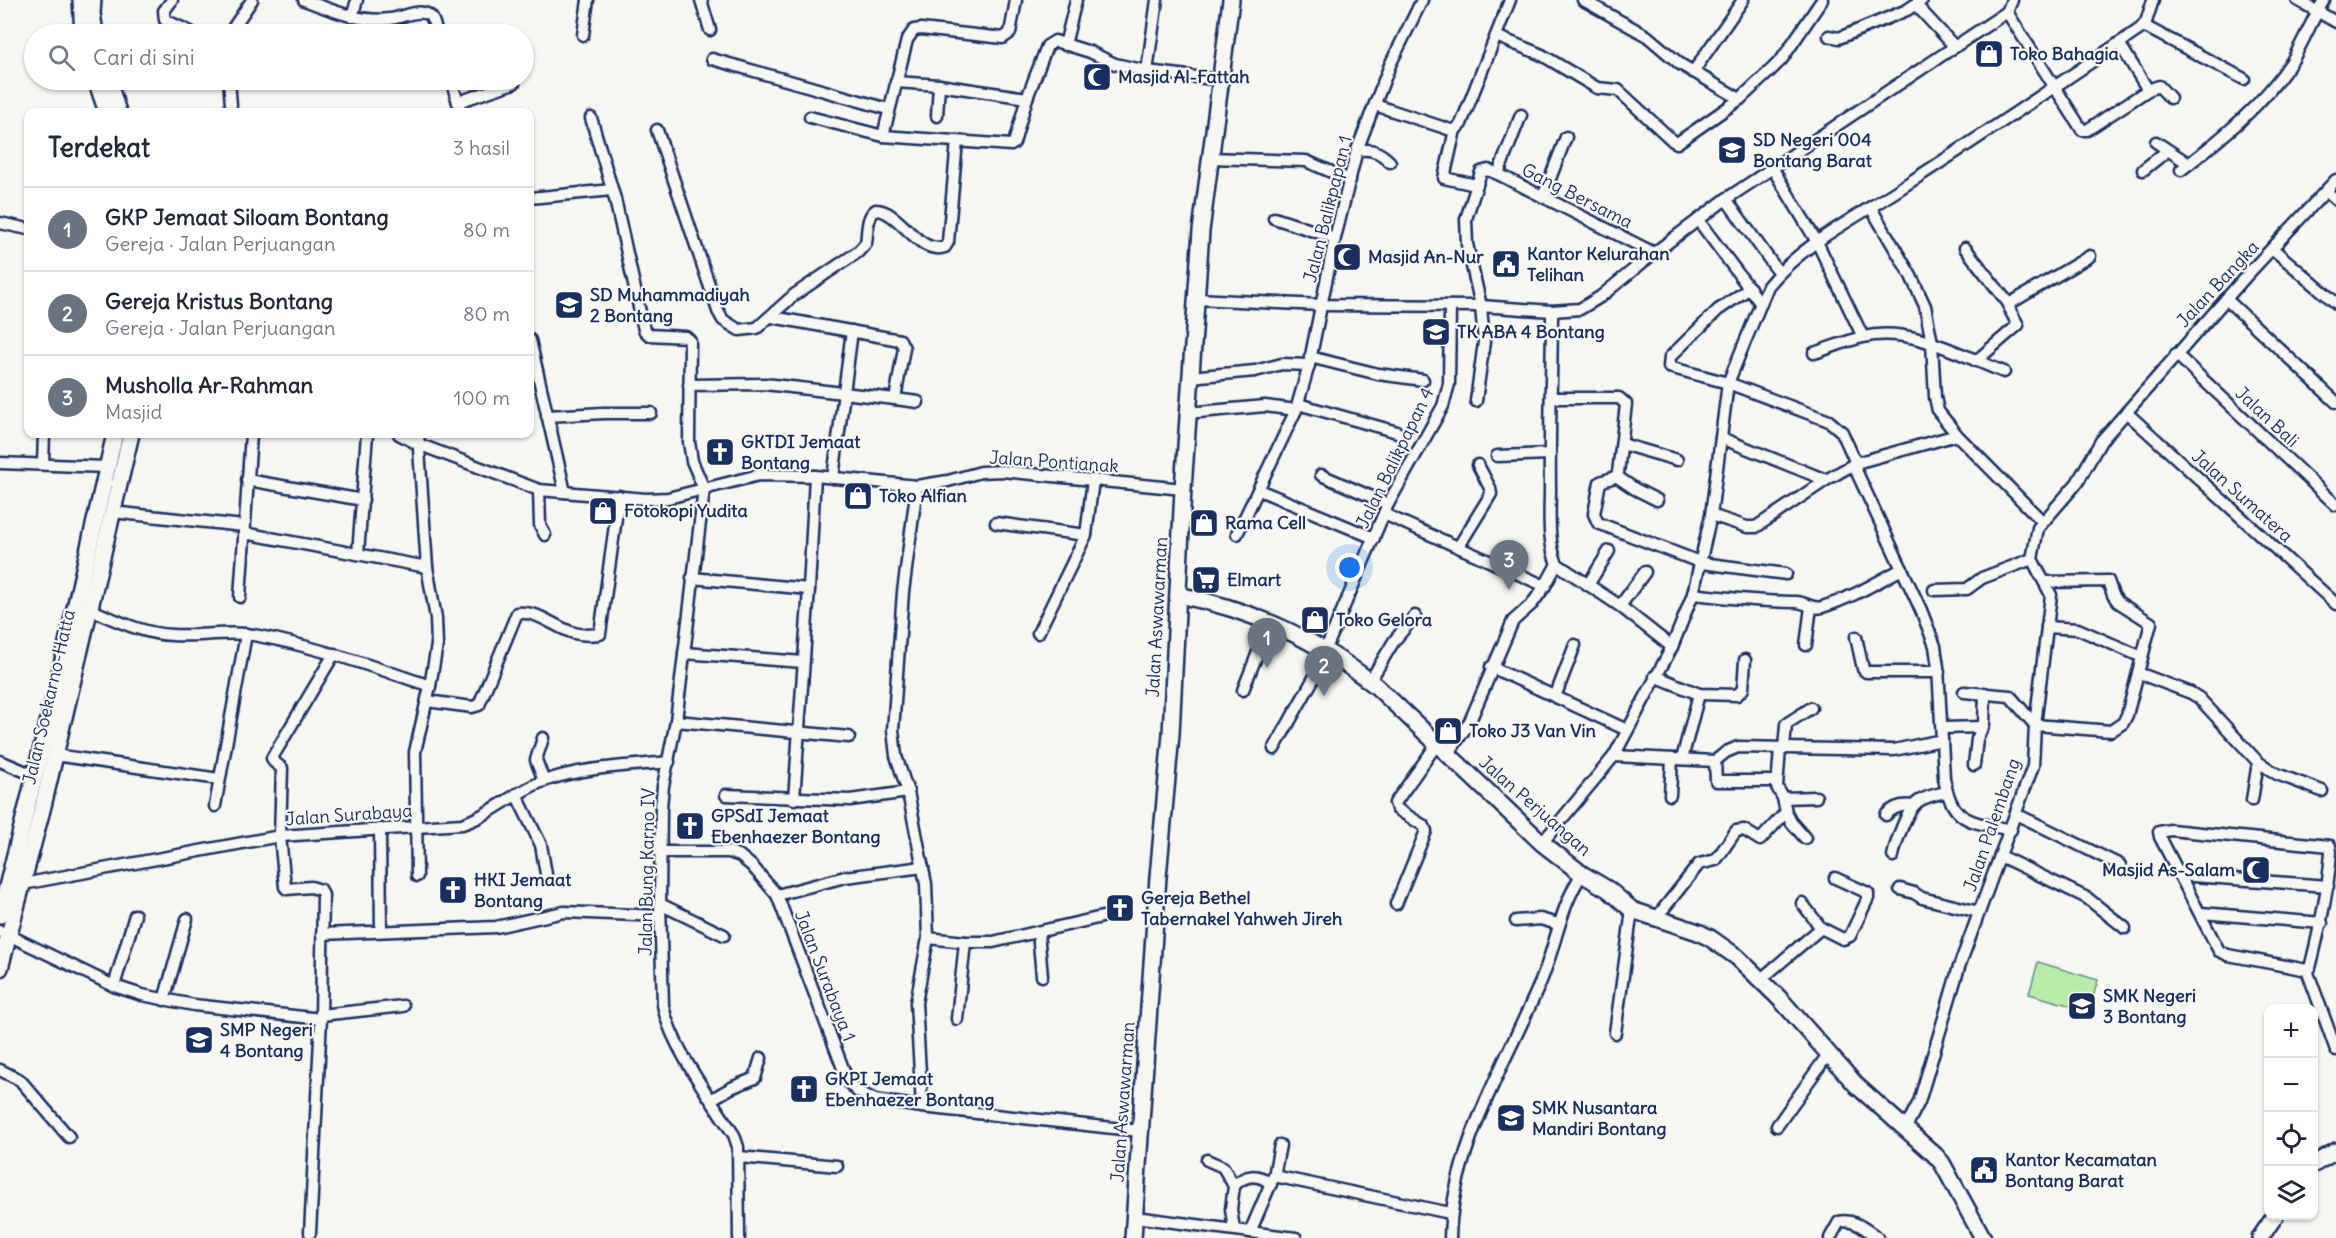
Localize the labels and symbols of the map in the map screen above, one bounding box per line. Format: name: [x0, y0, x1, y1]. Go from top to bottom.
shop icon: Toko Bahagia: [1973, 38, 2005, 70]
place label: Toko Bahagia: [2010, 42, 2119, 65]
mosque icon: Masjid Al-Fattah: [1081, 61, 1113, 93]
place label: Masjid Al-Fattah: [1118, 65, 1250, 88]
place label: SD Negeri 004 Bontang Barat: [1753, 128, 1873, 172]
street label: Jalan Balikpapan 1: [1298, 133, 1357, 285]
school or university icon: SD Negeri 004 Bontang Barat: [1716, 134, 1748, 166]
street label: Gang Bersama: [1518, 158, 1637, 233]
street label: Jalan Bangka: [2172, 235, 2264, 332]
mosque icon: Masjid An-Nur: [1331, 241, 1363, 273]
place label: Kantor Kelurahan Telihan: [1527, 242, 1670, 286]
place label: Masjid An-Nur: [1368, 245, 1484, 268]
public building icon: Kantor Kelurahan Telihan: [1490, 248, 1522, 280]
place label: SD Muhammadiyah 2 Bontang: [590, 283, 751, 327]
school or university icon: SD Muhammadiyah 2 Bontang: [553, 289, 585, 321]
school or university icon: TK ABA 4 Bontang: [1420, 316, 1452, 348]
place label: TK ABA 4 Bontang: [1457, 320, 1605, 343]
street label: Jalan Bali: [2231, 381, 2304, 452]
street label: Jalan Balikpapan 4: [1350, 384, 1439, 532]
place label: GKTDI Jemaat Bontang: [741, 430, 861, 474]
church icon: GKTDI Jemaat Bontang: [704, 436, 736, 468]
street label: Jalan Sumatera: [2187, 444, 2298, 547]
street label: Jalan Pontianak: [989, 446, 1119, 477]
shop icon: Toko Alfian: [842, 480, 874, 512]
place label: Toko Alfian: [879, 484, 968, 507]
shop icon: Fotokopi Yudita: [587, 495, 619, 527]
place label: Fotokopi Yudita: [624, 499, 748, 522]
shop icon: Rama Cell: [1188, 507, 1220, 539]
place label: Rama Cell: [1225, 511, 1306, 534]
street label: Jalan Aswawarman: [1141, 536, 1172, 698]
pin: 3: [1490, 540, 1528, 590]
your location: [1335, 553, 1364, 582]
supermarket icon: Elmart: [1190, 564, 1222, 596]
place label: Elmart: [1227, 568, 1282, 591]
shop icon: Toko Gelora: [1299, 604, 1331, 636]
street label: Jalan Soekarno-Hatta: [17, 607, 80, 787]
place label: Toko Gelora: [1336, 608, 1432, 631]
pin: 1: [1248, 618, 1286, 668]
pin: 2: [1304, 646, 1344, 696]
shop icon: Toko J3 Van Vin: [1432, 715, 1464, 747]
place label: Toko J3 Van Vin: [1469, 719, 1597, 742]
street label: Jalan Perjuangan: [1474, 751, 1596, 861]
street label: Jalan Palembang: [1958, 755, 2025, 894]
street label: Jalan Bung Karno IV: [634, 788, 659, 956]
street label: Jalan Surabaya: [285, 799, 413, 830]
place label: GPSdI Jemaat Ebenhaezer Bontang: [711, 804, 881, 848]
church icon: GPSdI Jemaat Ebenhaezer Bontang: [674, 810, 706, 842]
mosque icon: Masjid As-Salam: [2240, 854, 2272, 886]
place label: Masjid As-Salam: [2102, 858, 2235, 881]
place label: HKI Jemaat Bontang: [474, 868, 572, 912]
church icon: HKI Jemaat Bontang: [437, 874, 469, 906]
place label: Gereja Bethel Tabernakel Yahweh Jireh: [1141, 886, 1343, 930]
church icon: Gereja Bethel Tabernakel Yahweh Jireh: [1104, 892, 1136, 924]
street label: Jalan Surabaya 1: [790, 907, 861, 1045]
place label: SMK Negeri 3 Bontang: [2103, 984, 2196, 1028]
school or university icon: SMK Negeri 3 Bontang: [2066, 990, 2098, 1022]
place label: SMP Negeri 4 Bontang: [220, 1018, 313, 1062]
street label: Jalan Aswawarman: [1105, 1021, 1140, 1183]
school or university icon: SMP Negeri 4 Bontang: [183, 1024, 215, 1056]
place label: GKPI Jemaat Ebenhaezer Bontang: [825, 1067, 995, 1111]
church icon: GKPI Jemaat Ebenhaezer Bontang: [788, 1073, 820, 1105]
place label: SMK Nusantara Mandiri Bontang: [1532, 1096, 1666, 1140]
school or university icon: SMK Nusantara Mandiri Bontang: [1495, 1102, 1527, 1134]
place label: Kantor Kecamatan Bontang Barat: [2005, 1148, 2157, 1192]
public building icon: Kantor Kecamatan Bontang Barat: [1968, 1154, 2000, 1186]

